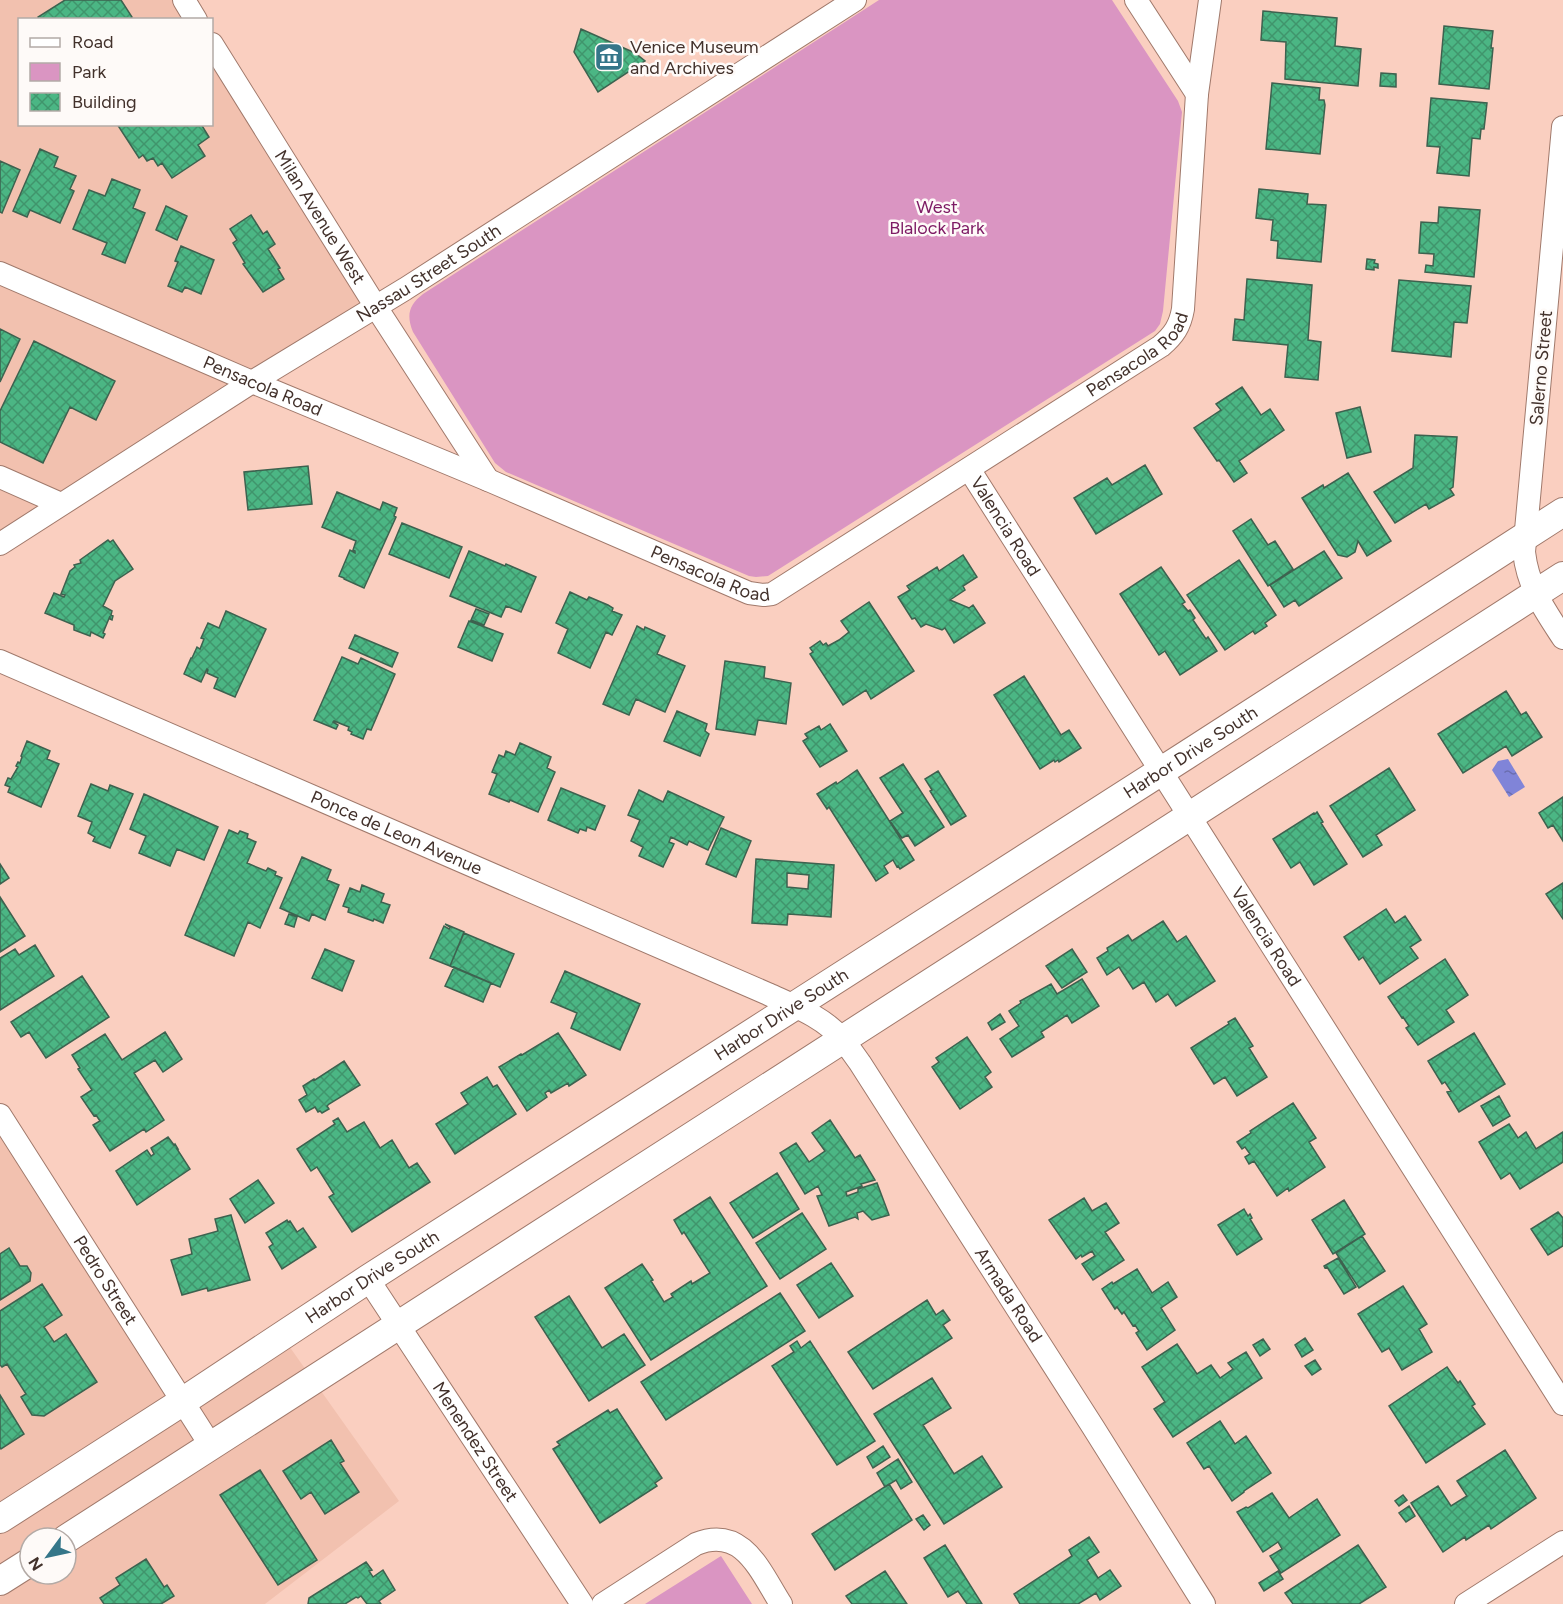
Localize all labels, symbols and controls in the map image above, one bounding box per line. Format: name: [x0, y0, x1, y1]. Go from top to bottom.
legend: [18, 18, 213, 126]
text: Road: [72, 31, 113, 53]
place label: Venice Museum and Archives: [630, 36, 759, 79]
museum icon: Venice Museum and Archives: [593, 41, 625, 73]
text: Park: [72, 61, 107, 83]
text: Building: [72, 91, 137, 113]
street label: Milan Avenue West: [270, 146, 370, 288]
park label: West Blalock Park: [889, 196, 985, 239]
street label: Nassau Street South: [352, 219, 505, 327]
street label: Salerno Street: [1525, 309, 1557, 426]
street label: Pensacola Road: [1082, 310, 1193, 402]
street label: Pensacola Road: [200, 351, 325, 421]
street label: Valencia Road: [966, 472, 1045, 580]
street label: Pensacola Road: [647, 541, 771, 606]
street label: Harbor Drive South: [1119, 701, 1262, 803]
street label: Ponce de Leon Avenue: [307, 786, 486, 880]
street label: Valencia Road: [1226, 883, 1306, 991]
street label: Harbor Drive South: [710, 963, 852, 1065]
street label: Harbor Drive South: [301, 1225, 443, 1328]
street label: Pedro Street: [69, 1231, 142, 1329]
street label: Armada Road: [970, 1243, 1047, 1347]
street label: Menendez Street: [428, 1378, 523, 1506]
north arrow: [18, 1526, 78, 1586]
text: N: [25, 1554, 47, 1574]

